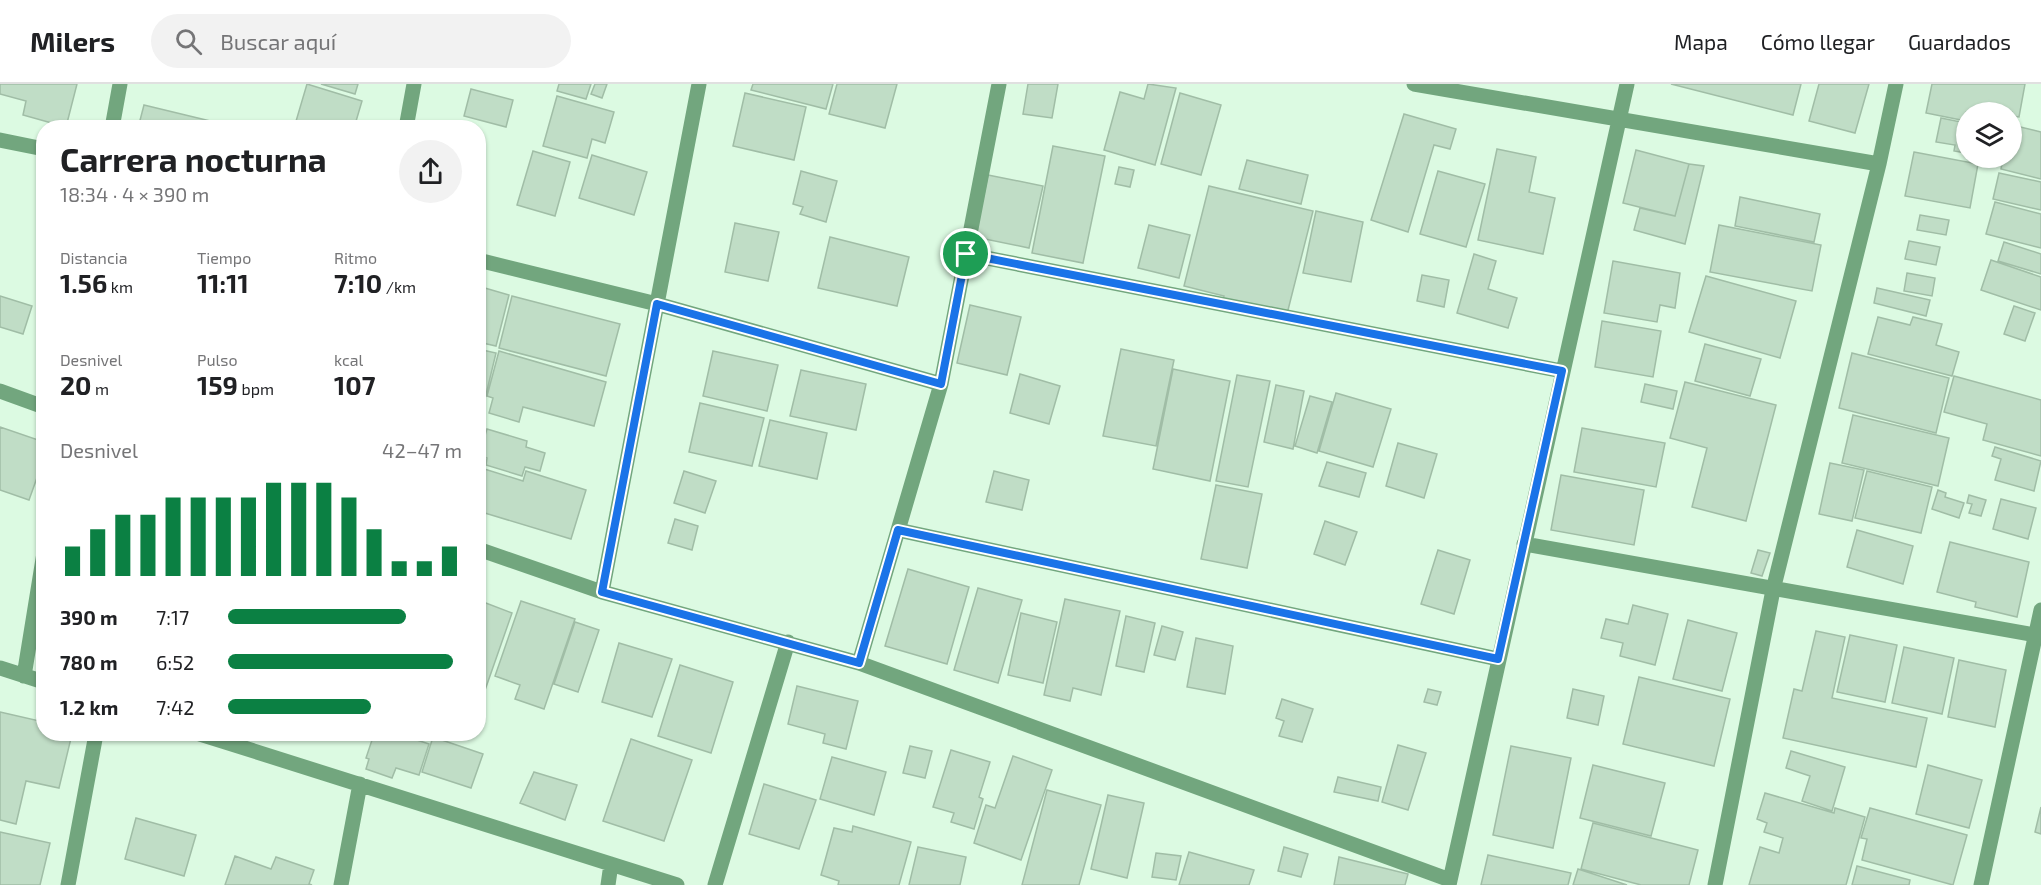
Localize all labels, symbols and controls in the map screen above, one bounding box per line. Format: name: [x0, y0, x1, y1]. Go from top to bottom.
search box: [151, 14, 571, 68]
text: Milers: [30, 24, 115, 58]
icon: search: [172, 25, 205, 58]
text: Buscar aquí: [220, 28, 336, 54]
text: Mapa: [1674, 29, 1728, 54]
text: Cómo llegar: [1761, 29, 1875, 54]
text: Guardados: [1908, 29, 2011, 54]
map controls: [1956, 102, 2022, 168]
button: layers: [1956, 102, 2022, 168]
text: Carrera nocturna: [60, 139, 327, 179]
button: share: [399, 140, 462, 203]
text: 18:34 · 4 × 390 m: [60, 182, 209, 206]
pin: [940, 228, 991, 279]
icon: arrive: [949, 237, 982, 270]
text: Distancia: [60, 248, 127, 267]
text: Tiempo: [197, 248, 251, 267]
text: Ritmo: [334, 248, 377, 267]
text: 1.56: [60, 267, 107, 298]
text: 11:11: [197, 267, 249, 298]
text: 7:10: [334, 267, 382, 298]
text: km: [107, 277, 133, 296]
text: /km: [382, 277, 416, 296]
text: Desnivel: [60, 350, 122, 369]
text: Pulso: [197, 350, 238, 369]
text: kcal: [334, 350, 363, 369]
text: 20: [60, 369, 92, 400]
text: 159: [197, 369, 238, 400]
text: 107: [334, 369, 375, 400]
text: m: [92, 379, 109, 398]
text: bpm: [238, 379, 274, 398]
text: Desnivel: [60, 438, 138, 462]
text: 42–47 m: [382, 438, 462, 462]
text: 390 m: [60, 605, 118, 629]
text: 7:17: [156, 605, 189, 629]
text: 780 m: [60, 650, 118, 674]
text: 6:52: [156, 650, 194, 674]
text: 1.2 km: [60, 695, 118, 719]
text: 7:42: [156, 695, 195, 719]

